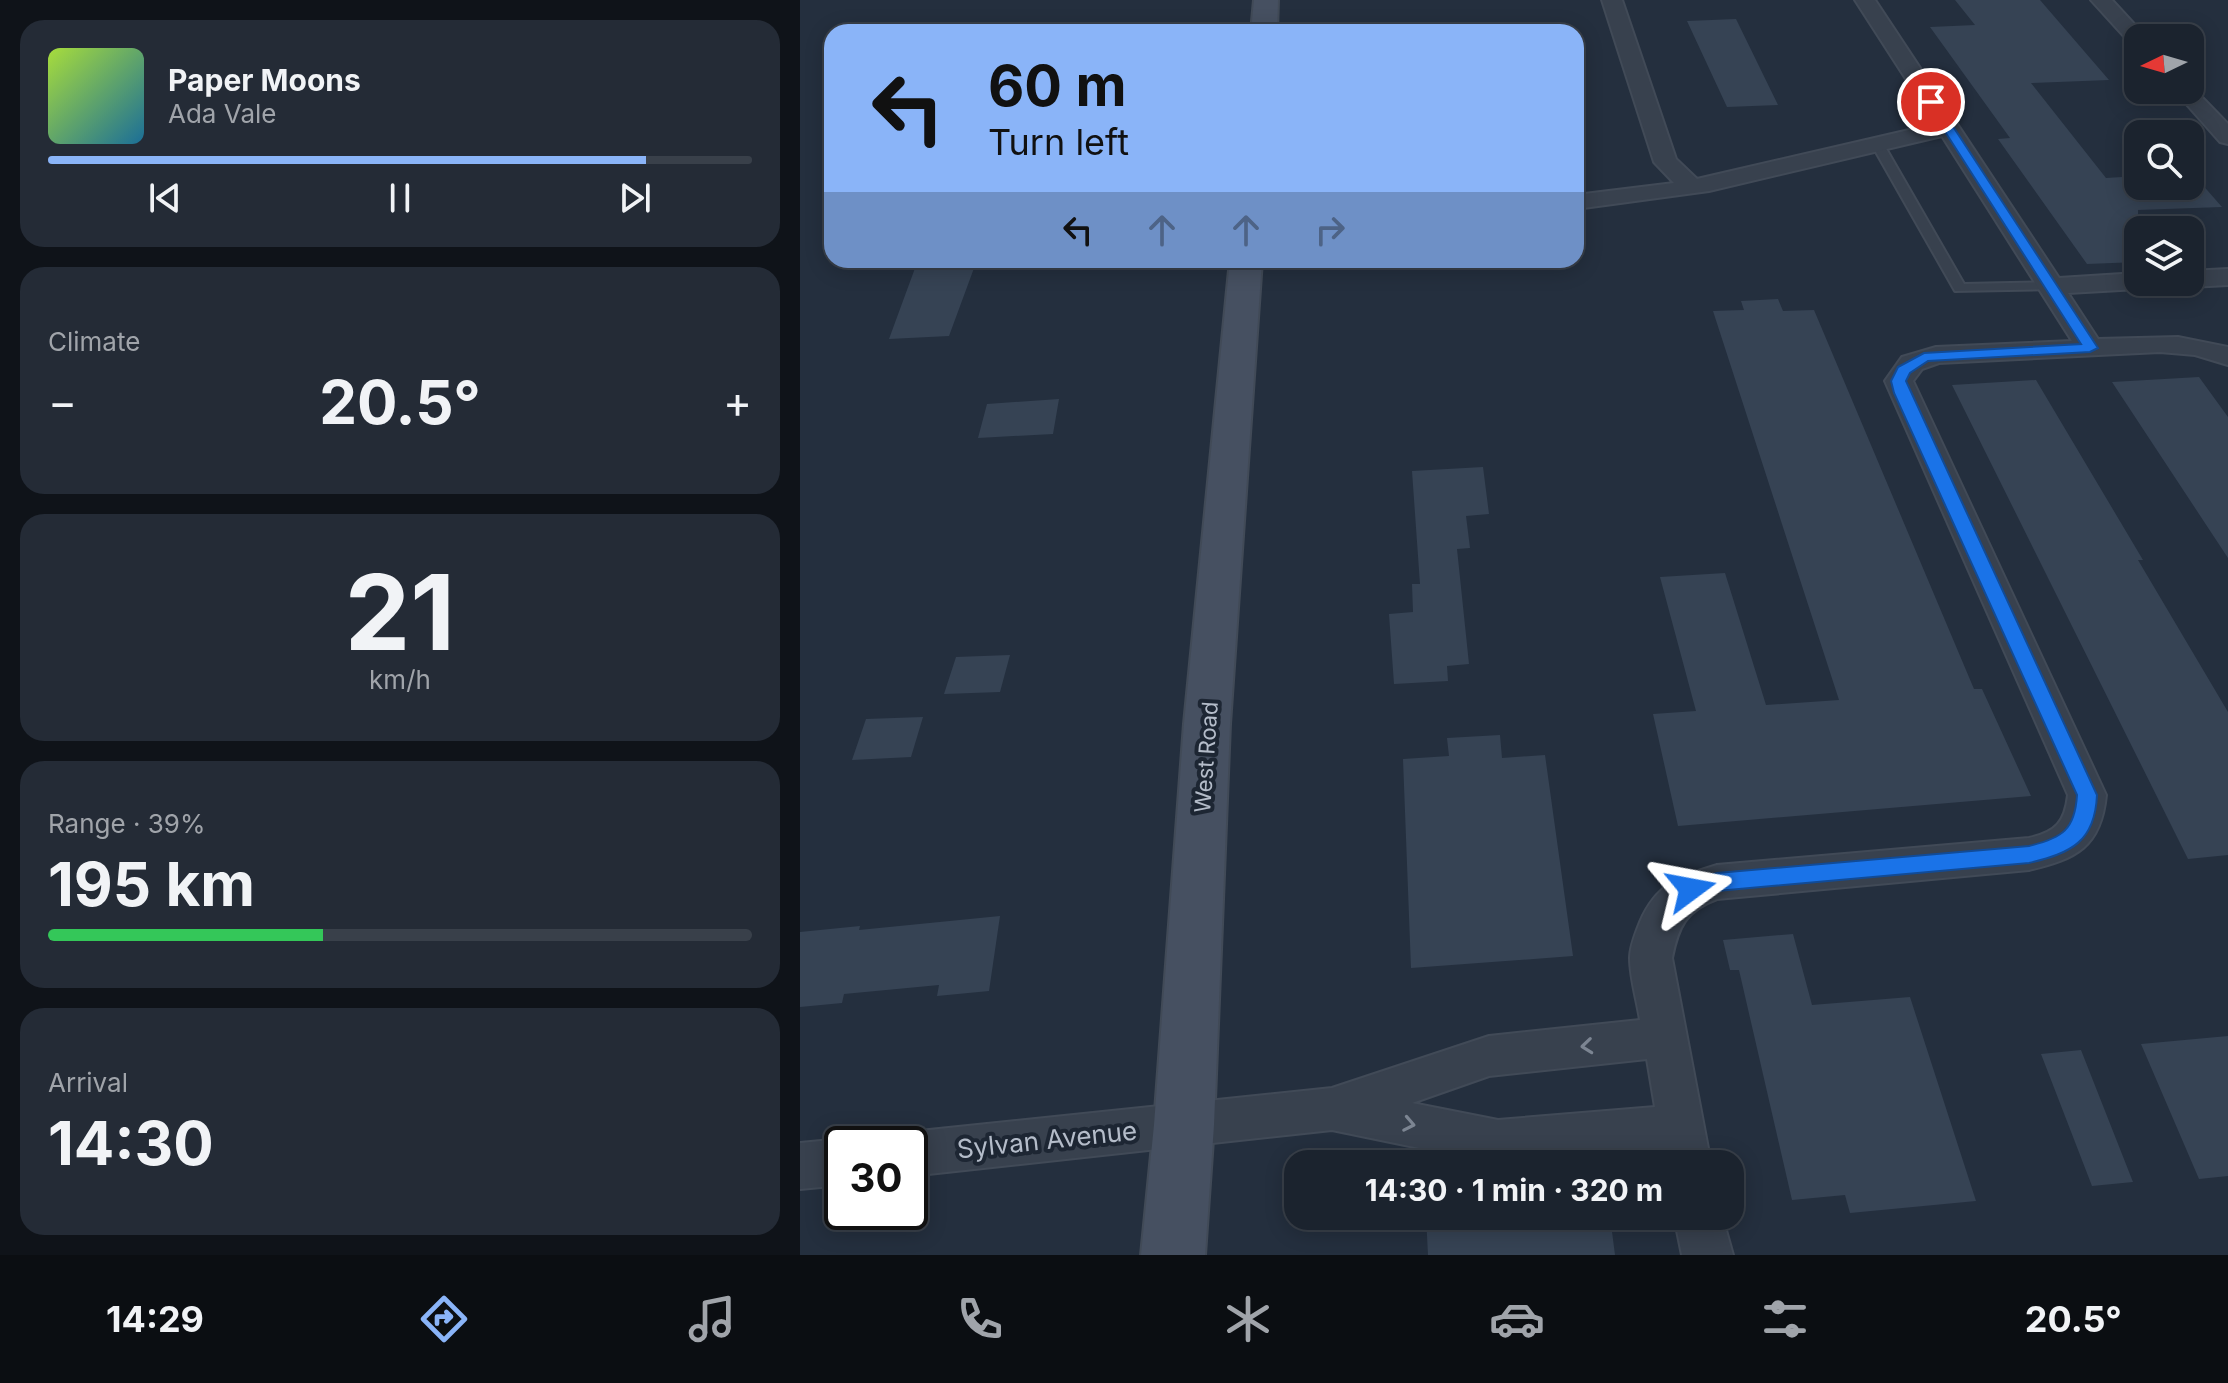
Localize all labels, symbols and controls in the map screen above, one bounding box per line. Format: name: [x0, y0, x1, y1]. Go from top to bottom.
north arrow: [2124, 24, 2204, 104]
map controls: [2124, 24, 2204, 296]
text: 60 m: [988, 52, 1127, 120]
icon: left: [856, 56, 960, 160]
text: Paper Moons: [168, 62, 361, 98]
pin: [1897, 68, 1965, 136]
icon: arrive: [1909, 80, 1953, 124]
text: Ada Vale: [168, 98, 276, 129]
text: Turn left: [988, 120, 1129, 164]
button: search: [2124, 120, 2204, 200]
icon: previous: [143, 176, 187, 220]
icon: pause: [378, 176, 422, 220]
icon: next: [613, 176, 657, 220]
icon: left: [1056, 208, 1100, 252]
icon: ahead: [1140, 208, 1184, 252]
icon: ahead: [1224, 208, 1268, 252]
icon: right: [1308, 208, 1352, 252]
button: layers: [2124, 216, 2204, 296]
text: Climate: [48, 326, 140, 357]
text: 20.5°: [319, 366, 481, 438]
text: −: [48, 375, 77, 429]
text: +: [723, 375, 752, 429]
text: 21: [345, 549, 455, 675]
text: km/h: [369, 664, 431, 695]
street label: West Road: [1189, 701, 1223, 813]
text: Range · 39%: [48, 808, 206, 839]
position arrow: [1649, 847, 1733, 931]
text: 195 km: [48, 848, 255, 920]
one-way arrow: [1580, 1037, 1593, 1054]
text: Arrival: [48, 1067, 128, 1098]
text: 14:30: [48, 1107, 214, 1179]
street label: Sylvan Avenue: [955, 1115, 1139, 1164]
one-way arrow: [1402, 1115, 1415, 1132]
speed limit sign: 30: [824, 1126, 928, 1230]
text: 14:30 · 1 min · 320 m: [1365, 1172, 1663, 1208]
icon: directions: [416, 1291, 472, 1347]
icon: music: [684, 1291, 740, 1347]
icon: phone: [952, 1291, 1008, 1347]
icon: climate: [1220, 1291, 1276, 1347]
icon: car: [1489, 1291, 1545, 1347]
icon: filters: [1757, 1291, 1813, 1347]
text: 14:29: [106, 1297, 204, 1341]
text: 20.5°: [2025, 1297, 2122, 1341]

